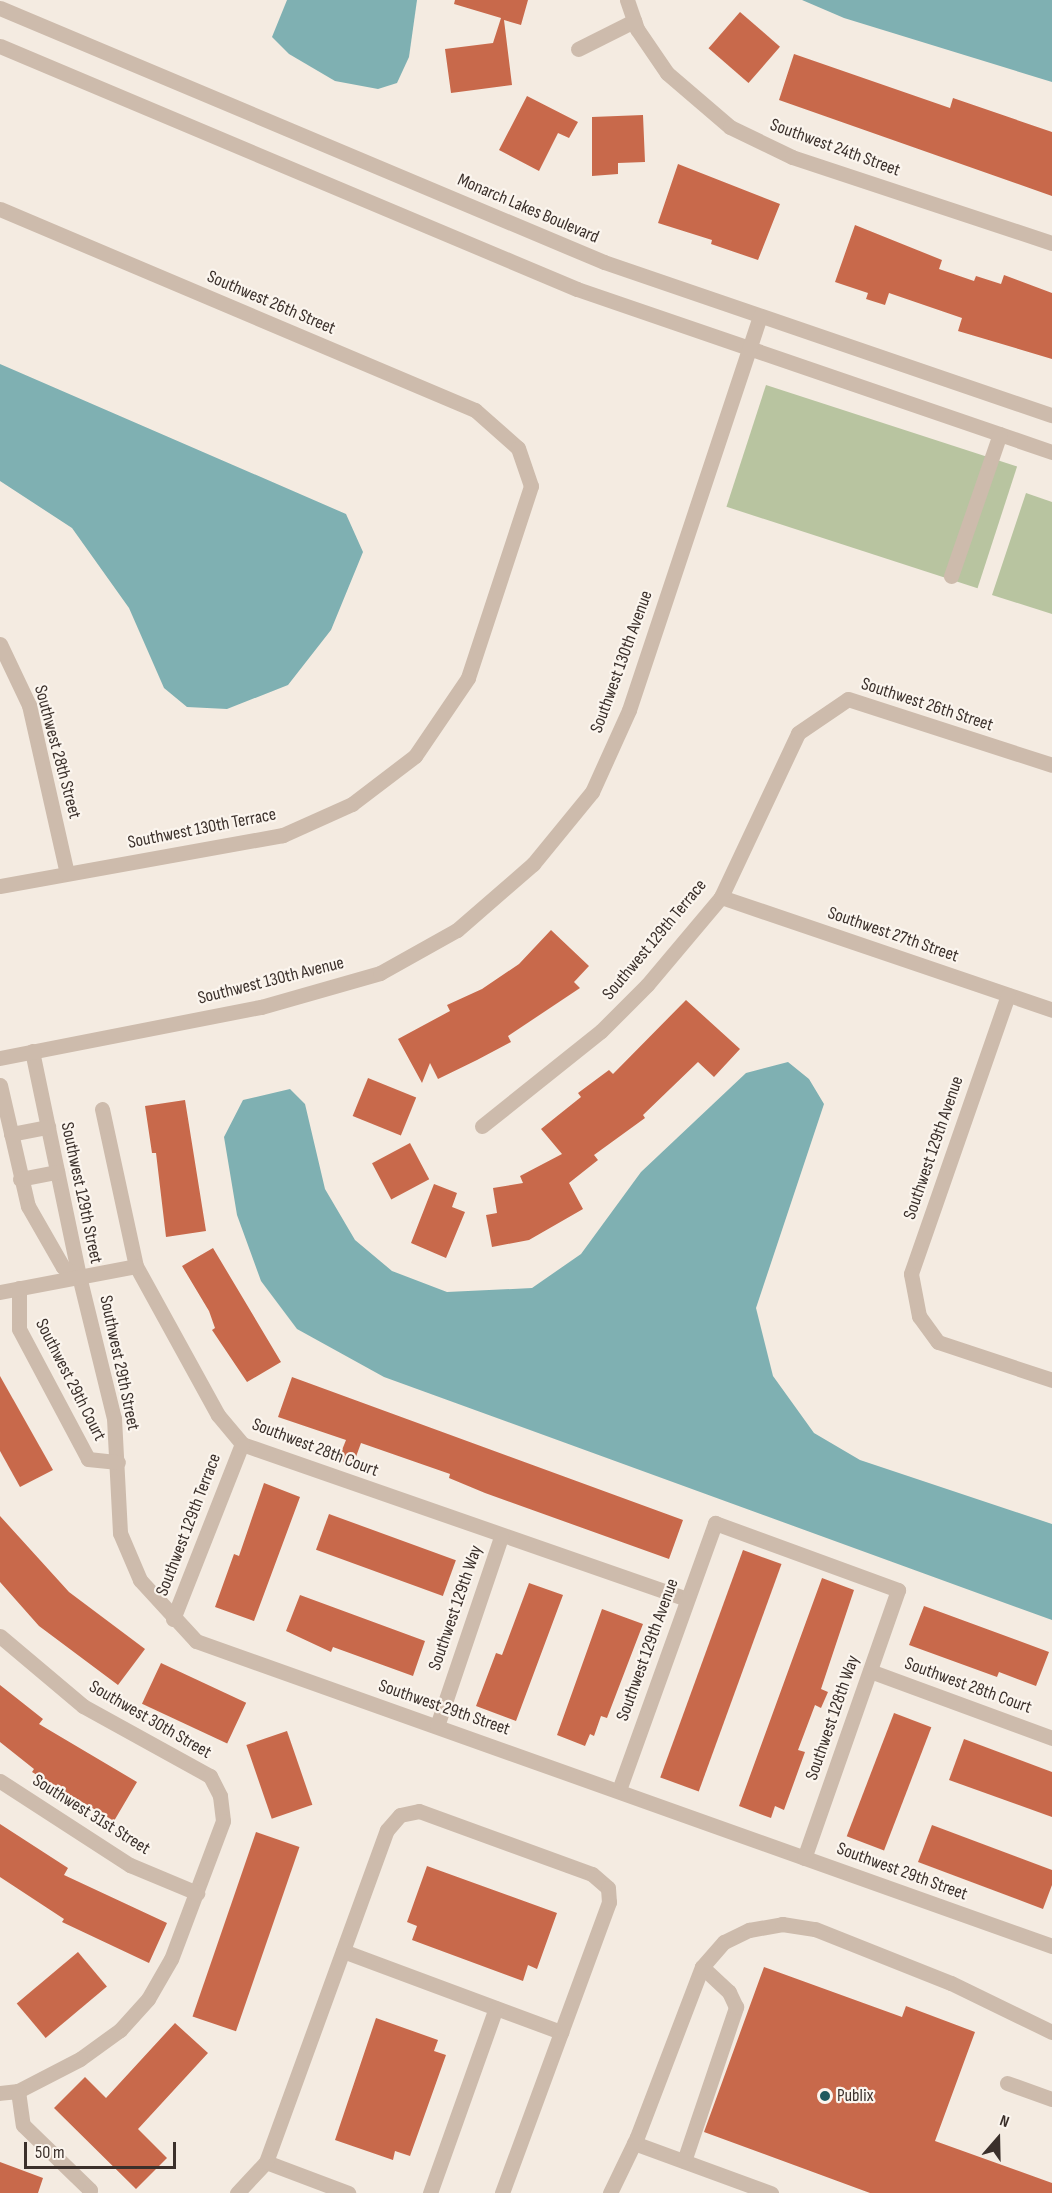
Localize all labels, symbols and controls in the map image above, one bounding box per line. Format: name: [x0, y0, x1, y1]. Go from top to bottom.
street label: Southwest 24th Street: [767, 114, 903, 182]
street label: Monarch Lakes Boulevard: [454, 169, 602, 249]
street label: Southwest 26th Street: [204, 266, 338, 340]
street label: Southwest 130th Avenue: [586, 588, 658, 736]
street label: Southwest 26th Street: [858, 674, 996, 736]
street label: Southwest 28th Street: [29, 683, 85, 821]
street label: Southwest 130th Terrace: [126, 804, 278, 854]
street label: Southwest 129th Terrace: [598, 875, 712, 1005]
street label: Southwest 27th Street: [825, 903, 961, 967]
street label: Southwest 130th Avenue: [196, 952, 346, 1010]
street label: Southwest 129th Avenue: [899, 1074, 969, 1222]
street label: Southwest 129th Street: [55, 1120, 107, 1266]
street label: Southwest 29th Street: [94, 1293, 144, 1433]
street label: Southwest 29th Court: [30, 1315, 110, 1445]
street label: Southwest 28th Court: [249, 1414, 381, 1482]
street label: Southwest 129th Terrace: [152, 1451, 226, 1599]
street label: Southwest 129th Way: [424, 1543, 488, 1673]
street label: Southwest 129th Avenue: [612, 1576, 684, 1724]
street label: Southwest 128th Way: [801, 1653, 865, 1783]
street label: Southwest 28th Court: [901, 1653, 1035, 1719]
street label: Southwest 29th Street: [375, 1675, 513, 1741]
street label: Southwest 30th Street: [85, 1676, 215, 1764]
street label: Southwest 31st Street: [28, 1770, 154, 1860]
street label: Southwest 29th Street: [834, 1838, 970, 1906]
place label: Publix: [837, 2085, 873, 2107]
marker: Publix: [818, 2089, 832, 2103]
north arrow: [968, 2109, 1028, 2169]
text: N: [997, 2111, 1012, 2132]
scale bar: [27, 2130, 178, 2168]
text: 50 m: [35, 2142, 65, 2163]

